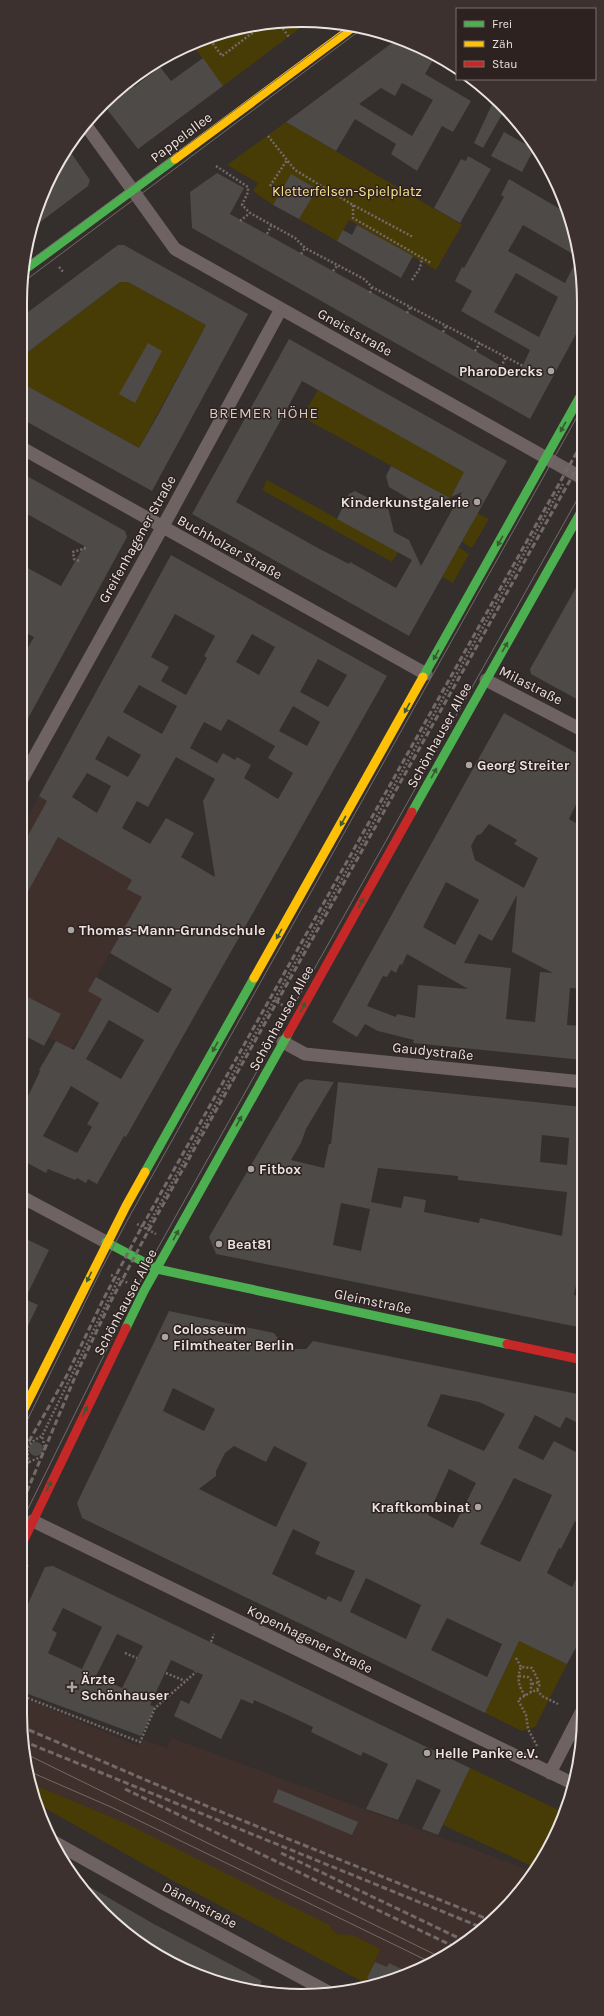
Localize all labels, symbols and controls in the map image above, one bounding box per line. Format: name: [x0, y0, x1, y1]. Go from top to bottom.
legend: [456, 8, 596, 80]
text: Frei: [492, 17, 512, 31]
text: Zäh: [492, 37, 513, 51]
text: Stau: [492, 57, 518, 71]
street label: Pappelallee: [147, 109, 216, 166]
park label: Kletterfelsen-Spielplatz: [272, 183, 422, 200]
street label: Gneiststraße: [315, 305, 395, 360]
place label: PharoDercks: [459, 363, 543, 380]
marker: PharoDercks: [546, 366, 556, 376]
district label: BREMER HÖHE: [209, 404, 319, 422]
one-way arrow: [559, 421, 566, 433]
street label: Greifenhagener Straße: [95, 472, 180, 606]
place label: Kinderkunstgalerie: [341, 494, 469, 511]
marker: Kinderkunstgalerie: [472, 497, 482, 507]
street label: Buchholzer Straße: [174, 512, 285, 583]
one-way arrow: [496, 535, 503, 547]
one-way arrow: [501, 641, 508, 653]
one-way arrow: [433, 649, 440, 660]
street label: Milastraße: [496, 662, 565, 709]
street label: Schönhauser Allee: [403, 679, 475, 791]
one-way arrow: [403, 702, 410, 713]
place label: Georg Streiter: [477, 757, 570, 774]
marker: Georg Streiter: [464, 760, 474, 770]
one-way arrow: [431, 767, 437, 779]
one-way arrow: [340, 815, 346, 827]
one-way arrow: [358, 897, 364, 909]
place label: Thomas-Mann-Grundschule: [79, 922, 265, 939]
marker: Thomas-Mann-Grundschule: [66, 925, 76, 935]
one-way arrow: [276, 928, 283, 940]
street label: Schönhauser Allee: [245, 962, 317, 1074]
one-way arrow: [299, 1002, 306, 1013]
street label: Gaudystraße: [392, 1039, 474, 1064]
one-way arrow: [212, 1041, 219, 1053]
one-way arrow: [236, 1115, 243, 1127]
place label: Fitbox: [259, 1161, 301, 1178]
marker: Fitbox: [246, 1164, 256, 1174]
one-way arrow: [173, 1229, 180, 1241]
place label: Beat81: [227, 1236, 271, 1253]
marker: Beat81: [214, 1239, 224, 1249]
street label: Schönhauser Allee: [90, 1246, 161, 1358]
one-way arrow: [86, 1271, 92, 1283]
street label: Gleimstraße: [333, 1285, 413, 1318]
place label: Colosseum Filmtheater Berlin: [173, 1321, 294, 1354]
marker: Colosseum Filmtheater Berlin: [160, 1332, 170, 1342]
one-way arrow: [82, 1406, 88, 1417]
one-way arrow: [46, 1480, 53, 1491]
place label: Kraftkombinat: [371, 1499, 470, 1516]
marker: Kraftkombinat: [473, 1502, 483, 1512]
street label: Kopenhagener Straße: [244, 1602, 375, 1677]
place label: Ärzte Schönhauser: [81, 1671, 169, 1704]
marker: Ärzte Schönhauser: [66, 1681, 78, 1693]
place label: Helle Panke e.V.: [435, 1745, 538, 1762]
marker: Helle Panke e.V.: [422, 1748, 432, 1758]
street label: Dänenstraße: [159, 1879, 240, 1932]

